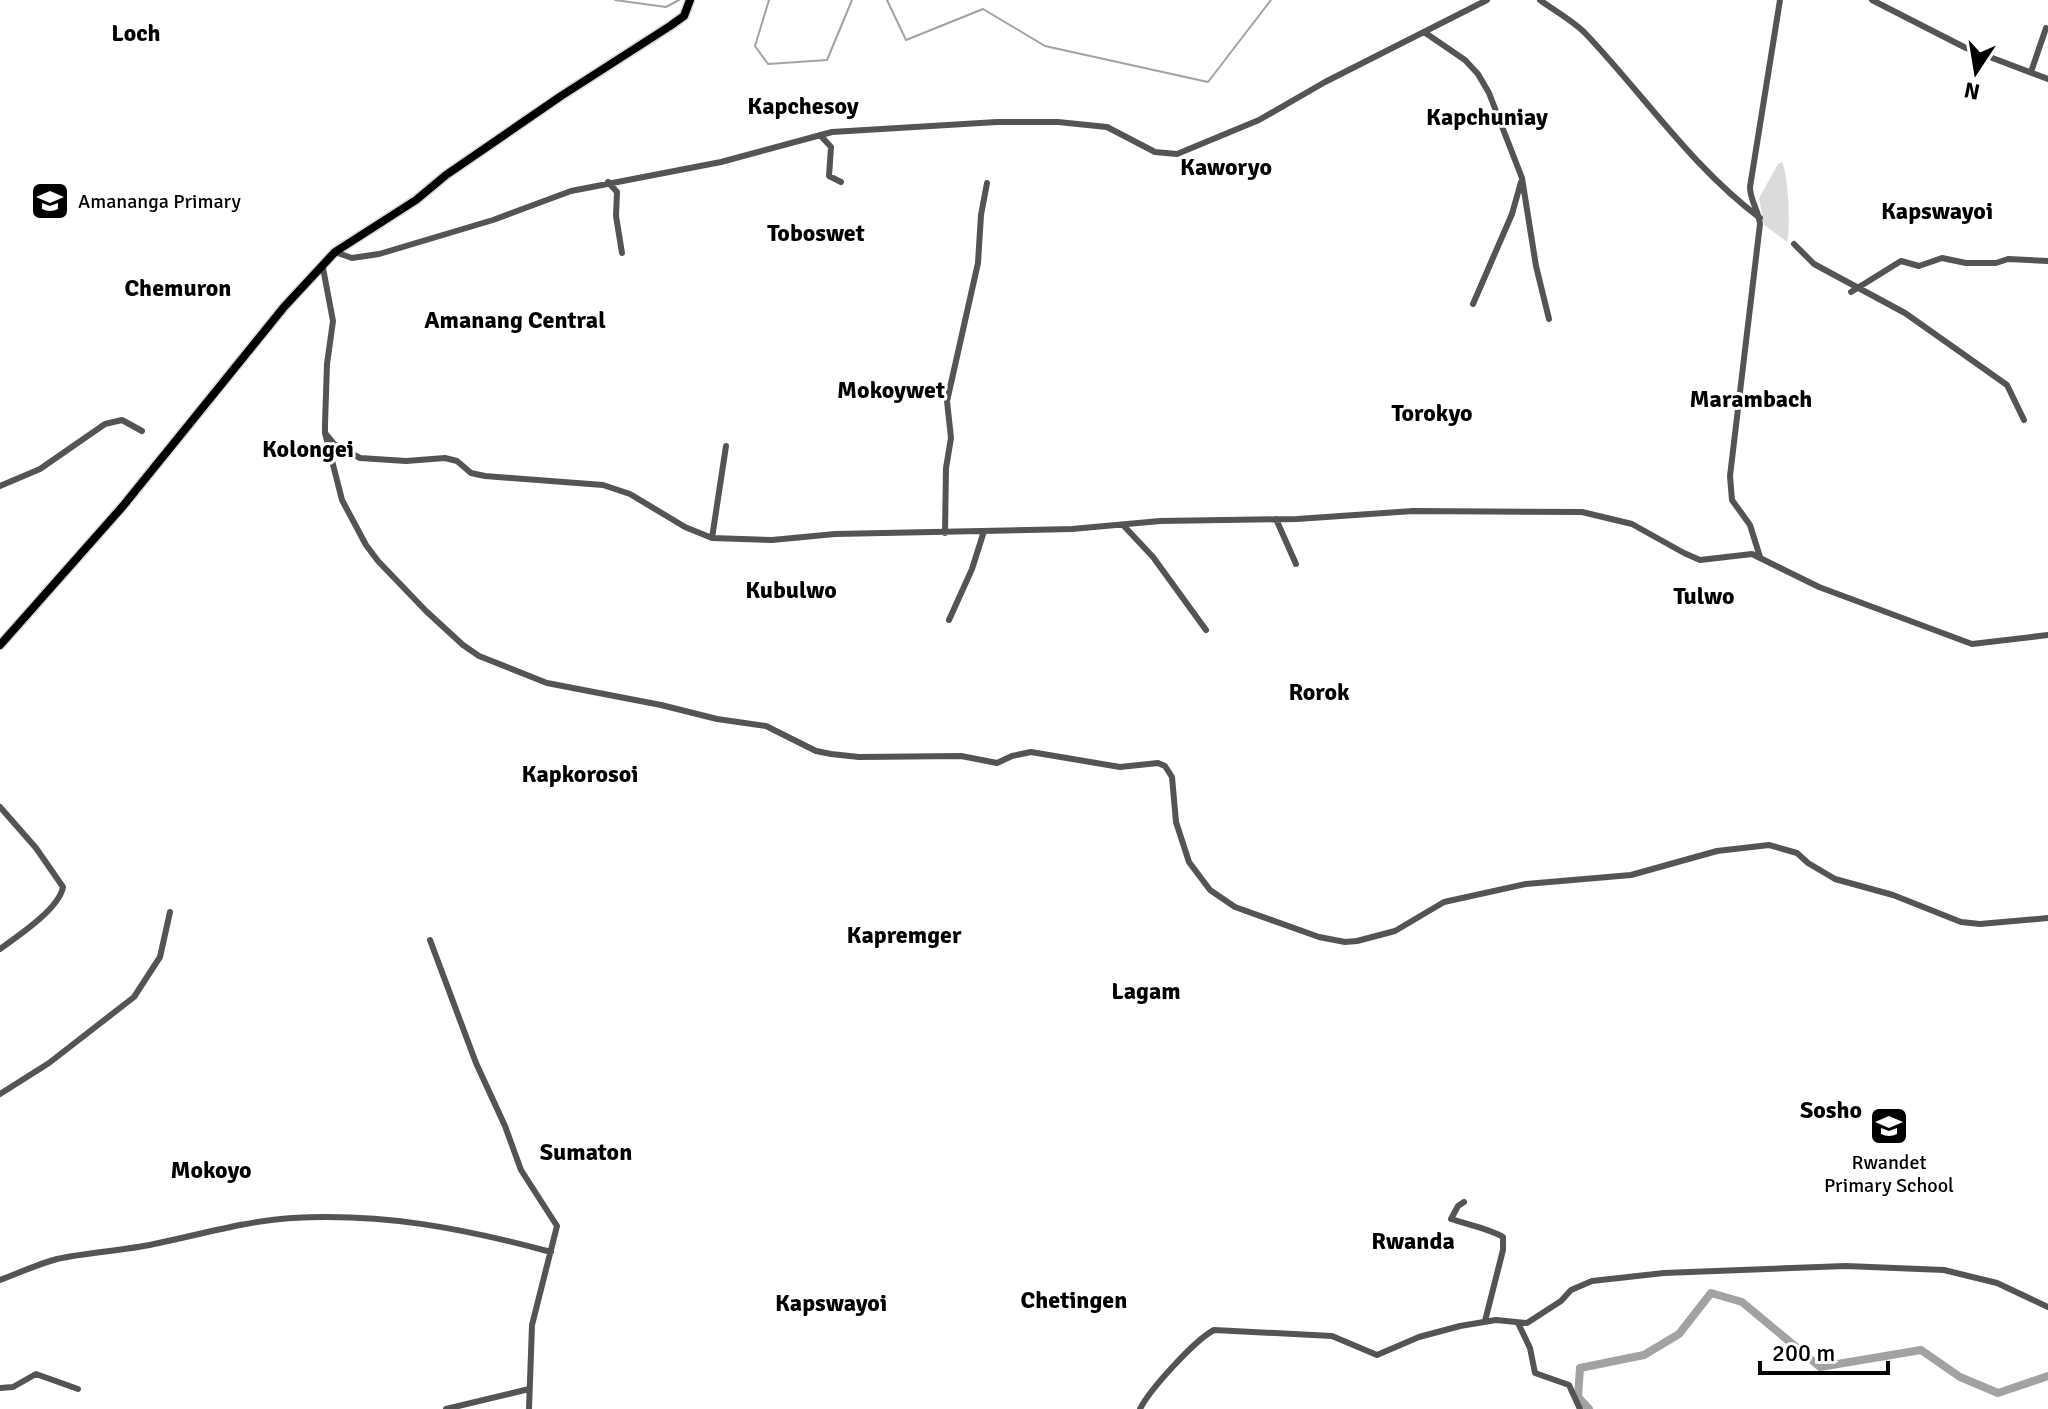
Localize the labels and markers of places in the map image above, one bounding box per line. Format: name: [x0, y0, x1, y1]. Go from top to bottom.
school or university icon: Amananga Primary: [29, 180, 71, 222]
place label: Amananga Primary: [78, 189, 241, 214]
school or university icon: Rwandet Primary School: [1868, 1105, 1910, 1147]
place label: Rwandet Primary School: [1824, 1150, 1954, 1198]

